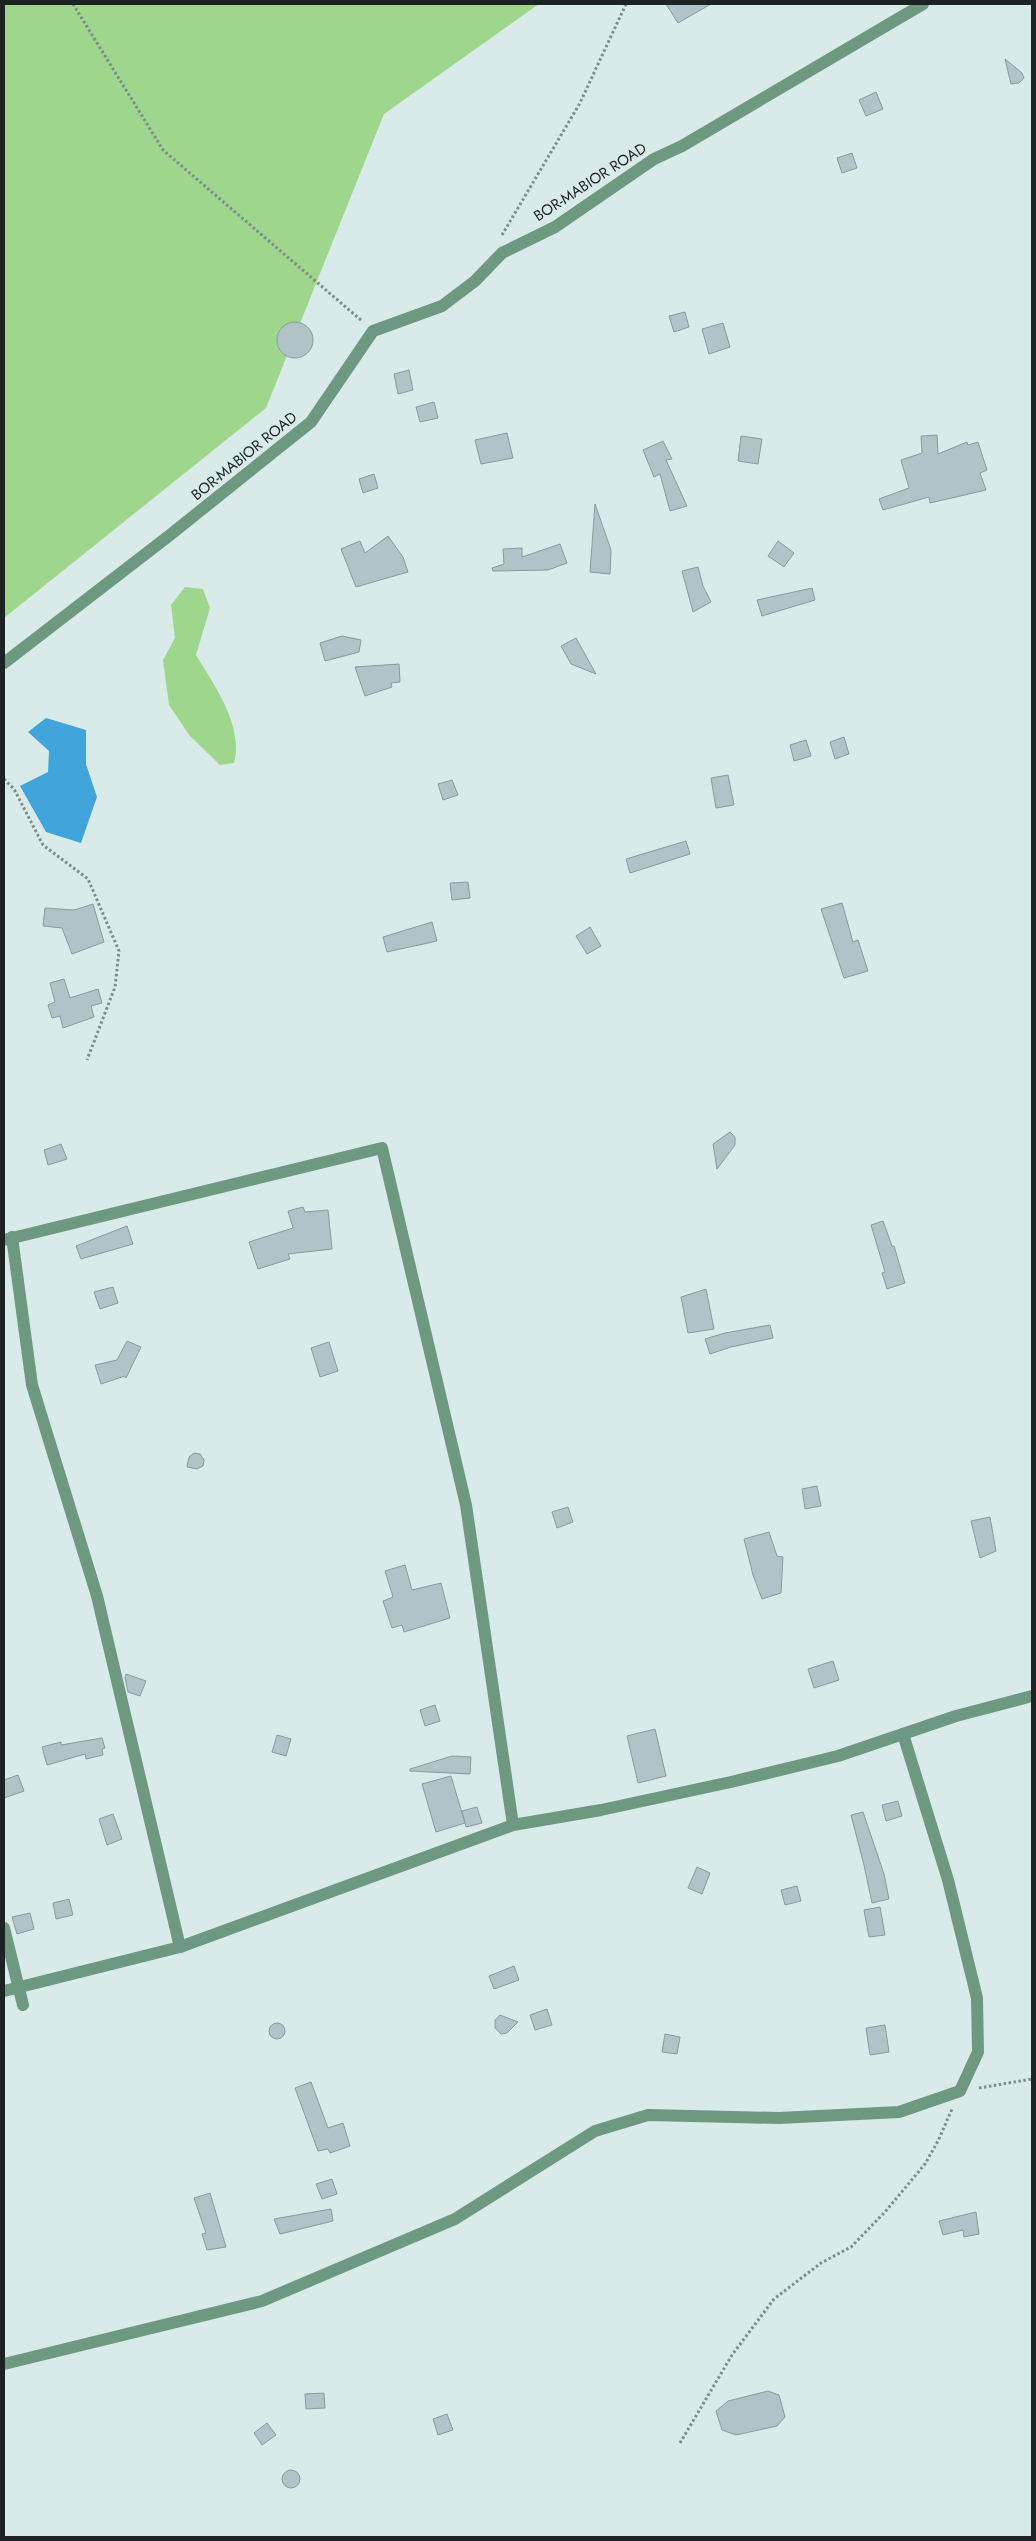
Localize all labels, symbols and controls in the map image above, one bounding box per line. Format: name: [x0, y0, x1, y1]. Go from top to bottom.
street label: BOR-MABIOR ROAD: [529, 137, 651, 227]
street label: BOR-MABIOR ROAD: [186, 406, 302, 506]

